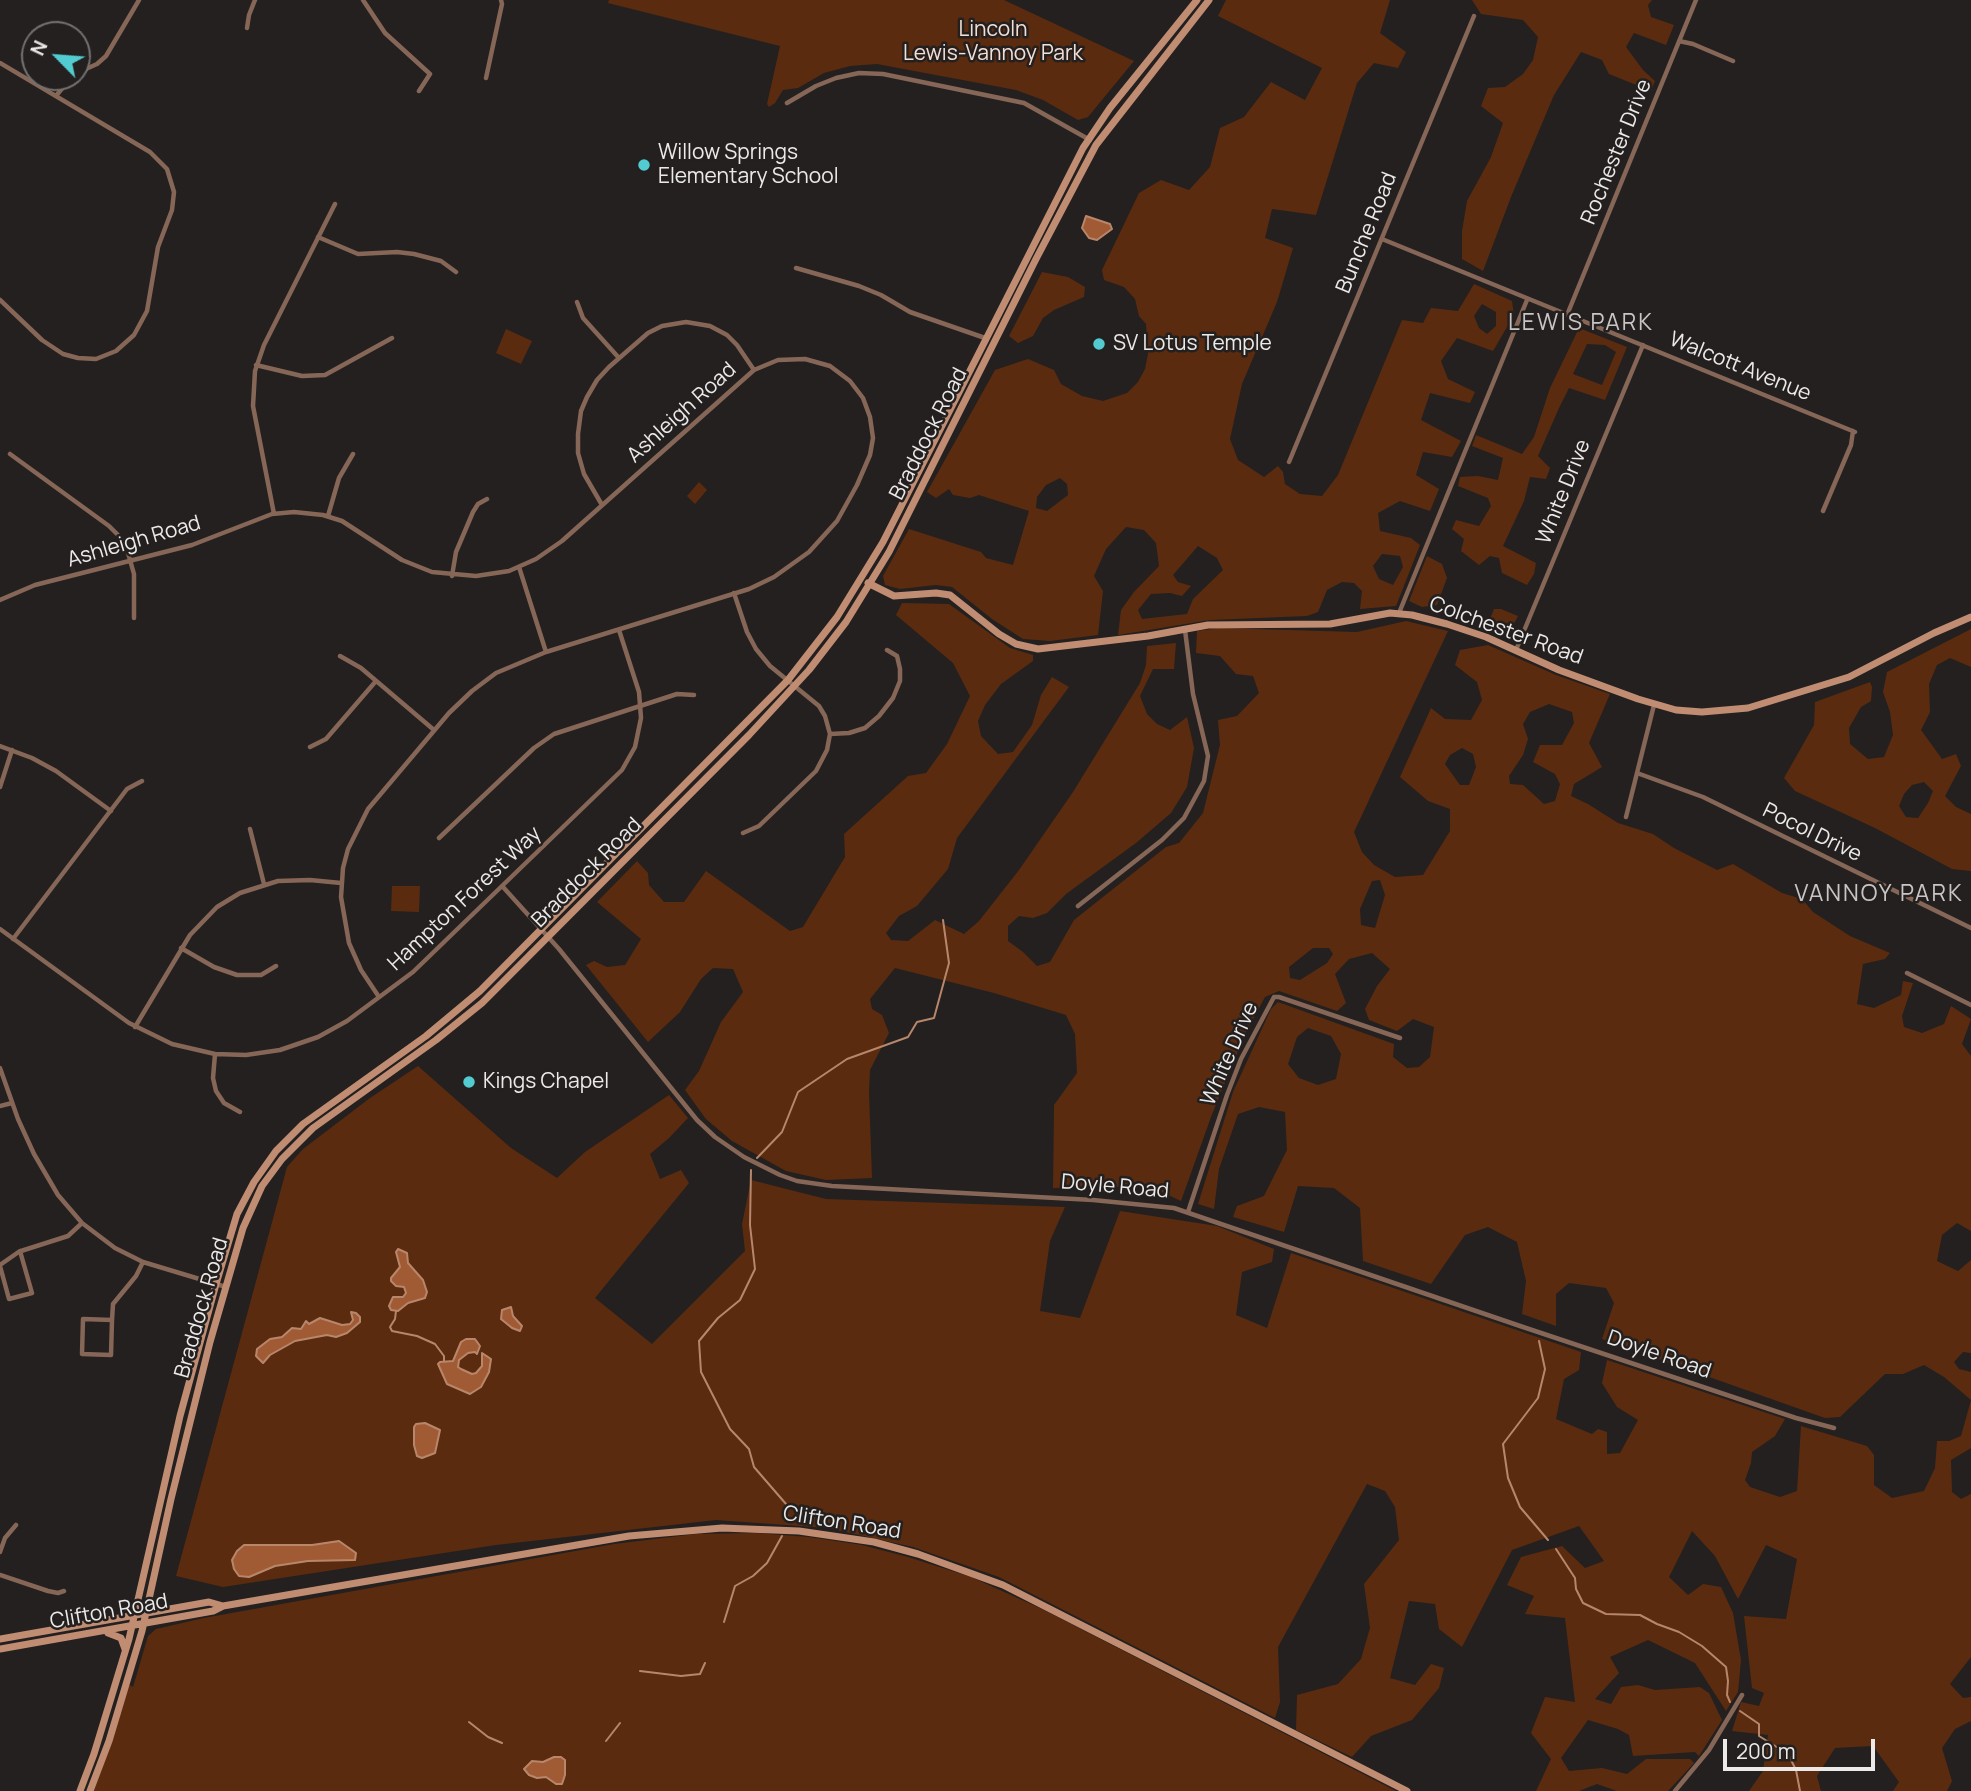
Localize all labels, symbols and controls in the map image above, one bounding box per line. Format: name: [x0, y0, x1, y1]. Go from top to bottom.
park label: Lincoln Lewis-Vannoy Park: [903, 17, 1083, 67]
north arrow: [21, 21, 91, 91]
text: N: [24, 36, 53, 60]
street label: Rochester Drive: [1576, 76, 1658, 228]
place label: Willow Springs Elementary School: [658, 140, 839, 190]
marker: Willow Springs Elementary School: [636, 157, 652, 173]
street label: Bunche Road: [1331, 169, 1403, 297]
district label: LEWIS PARK: [1509, 310, 1653, 338]
street label: Walcott Avenue: [1665, 327, 1815, 407]
place label: SV Lotus Temple: [1113, 331, 1272, 357]
marker: SV Lotus Temple: [1091, 336, 1107, 352]
street label: Ashleigh Road: [622, 358, 742, 468]
street label: Braddock Road: [885, 364, 973, 504]
street label: White Drive: [1532, 436, 1596, 548]
street label: Ashleigh Road: [64, 511, 204, 573]
street label: Colchester Road: [1426, 592, 1586, 670]
street label: Pocol Drive: [1758, 798, 1866, 868]
street label: Braddock Road: [527, 813, 647, 933]
street label: Hampton Forest Way: [383, 822, 547, 976]
district label: VANNOY PARK: [1796, 881, 1962, 909]
street label: White Drive: [1196, 998, 1264, 1110]
place label: Kings Chapel: [483, 1069, 609, 1095]
marker: Kings Chapel: [461, 1074, 477, 1090]
street label: Doyle Road: [1060, 1170, 1170, 1204]
street label: Braddock Road: [170, 1235, 234, 1381]
street label: Doyle Road: [1604, 1325, 1714, 1385]
street label: Clifton Road: [781, 1501, 903, 1545]
street label: Clifton Road: [48, 1589, 170, 1635]
scale bar: [1726, 1724, 1878, 1768]
text: 200 m: [1736, 1737, 1796, 1765]

